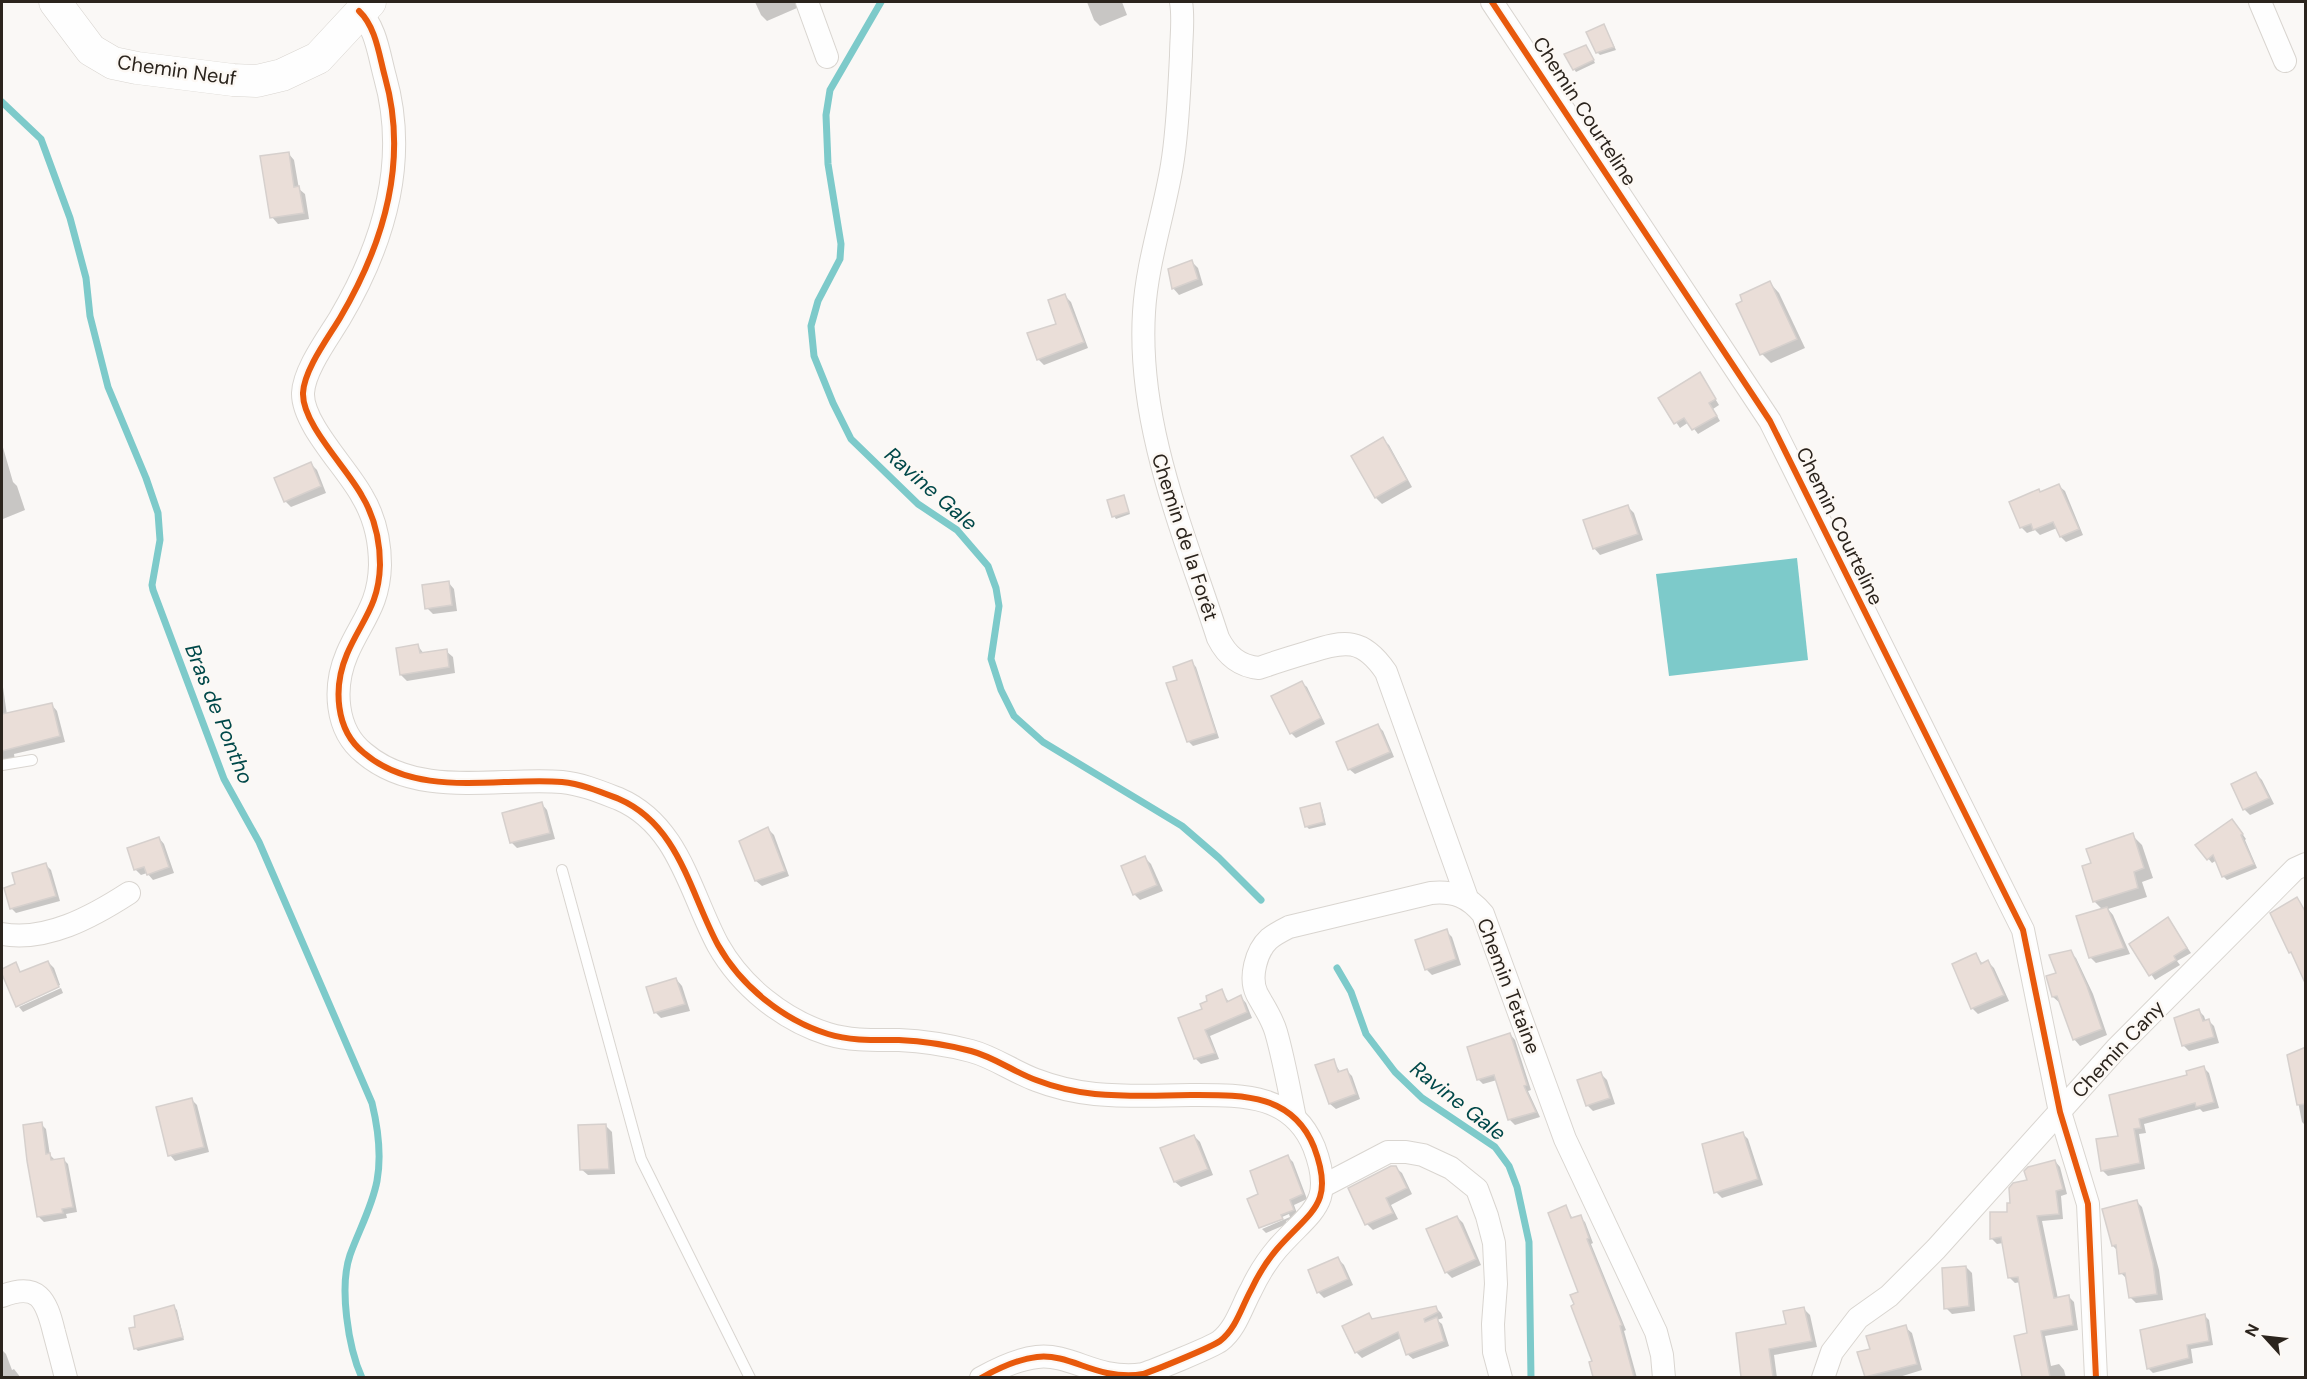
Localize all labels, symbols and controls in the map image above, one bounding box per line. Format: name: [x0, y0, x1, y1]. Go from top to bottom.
street label: Chemin Courteline: [1527, 31, 1643, 191]
street label: Chemin Neuf: [116, 49, 238, 91]
water label: Ravine Gale: [879, 441, 983, 537]
street label: Chemin Courteline: [1790, 443, 1890, 609]
street label: Chemin de la Forêt: [1146, 450, 1224, 624]
water label: Bras de Pontho: [178, 640, 260, 788]
street label: Chemin Tetaine: [1471, 914, 1547, 1058]
street label: Chemin Cany: [2066, 995, 2170, 1103]
water label: Ravine Gale: [1404, 1055, 1512, 1147]
north arrow: [2235, 1307, 2295, 1367]
text: N: [2240, 1320, 2264, 1340]

